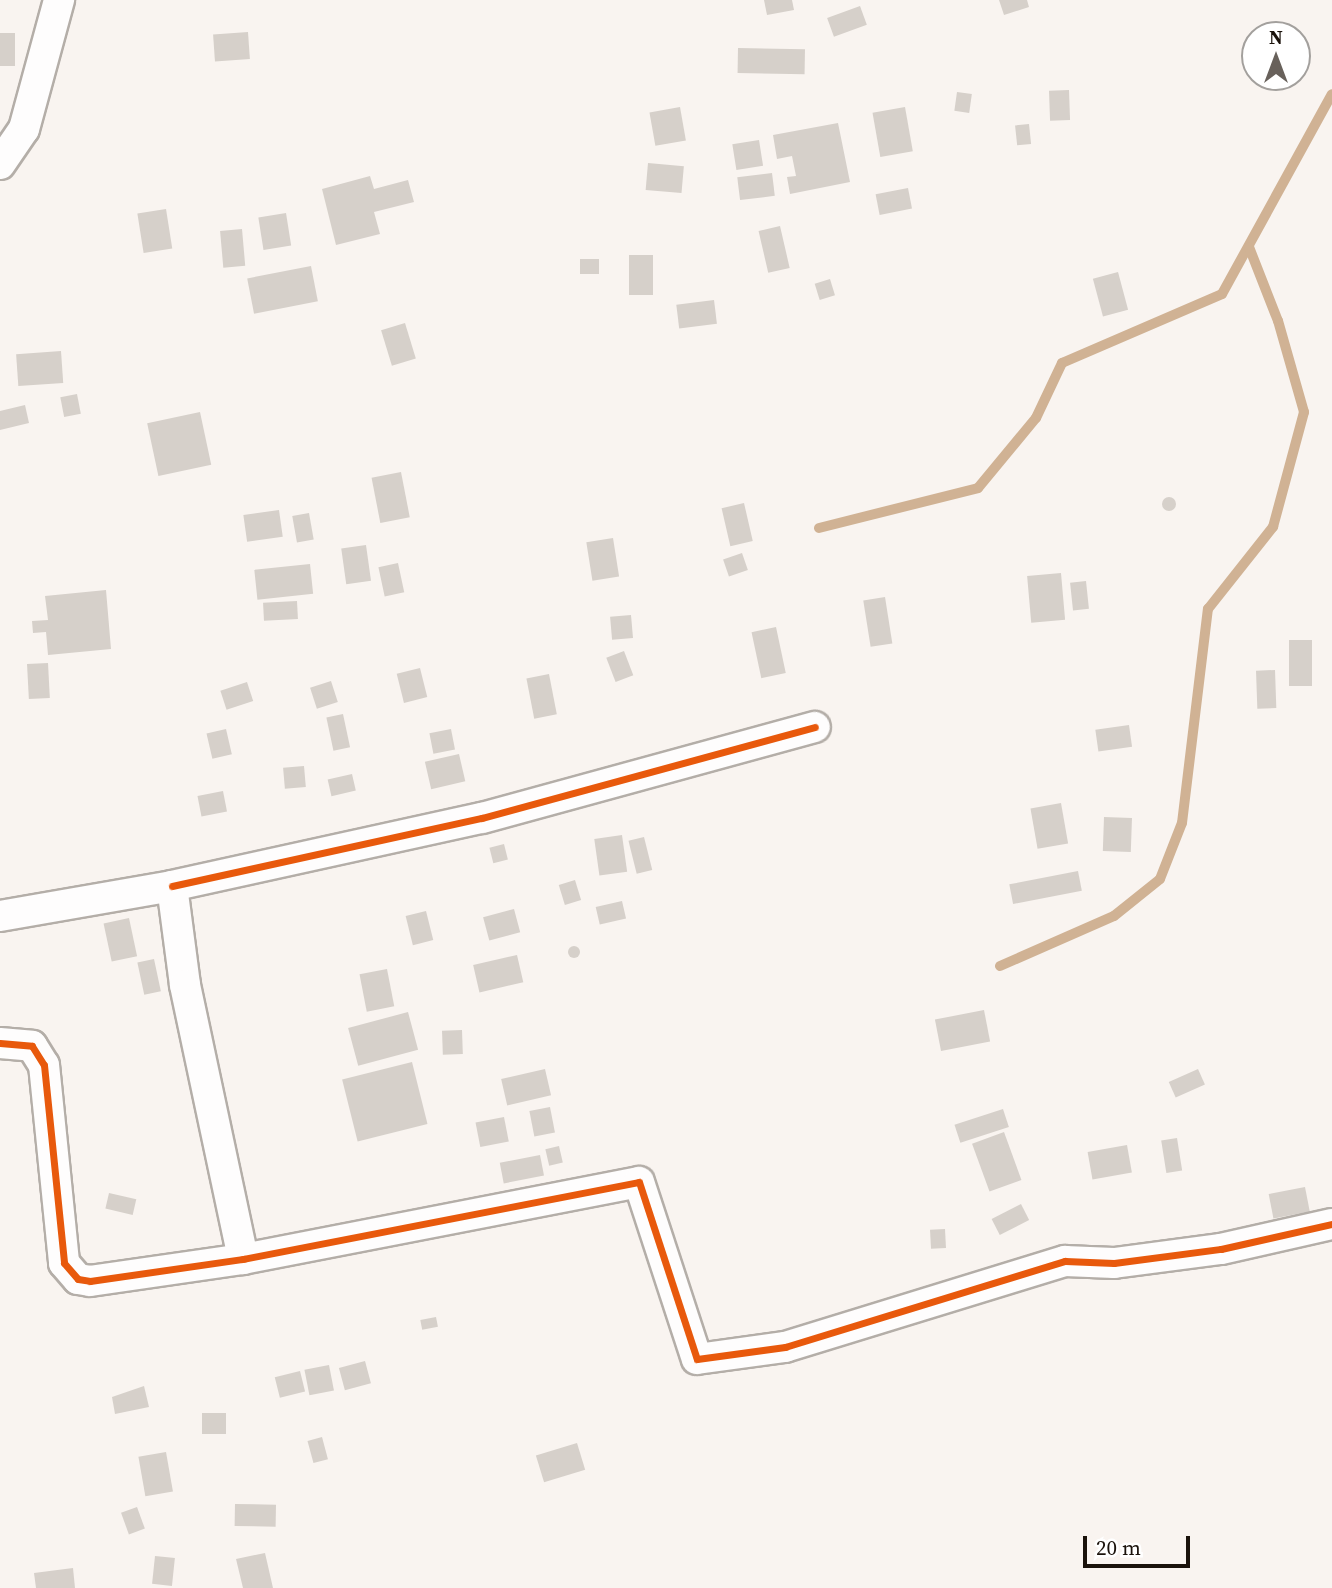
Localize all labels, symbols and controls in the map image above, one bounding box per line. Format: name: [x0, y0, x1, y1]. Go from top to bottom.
north arrow: [1241, 21, 1311, 91]
text: N: [1269, 24, 1283, 50]
scale bar: [1087, 1522, 1194, 1566]
text: 20 m: [1096, 1533, 1141, 1562]

